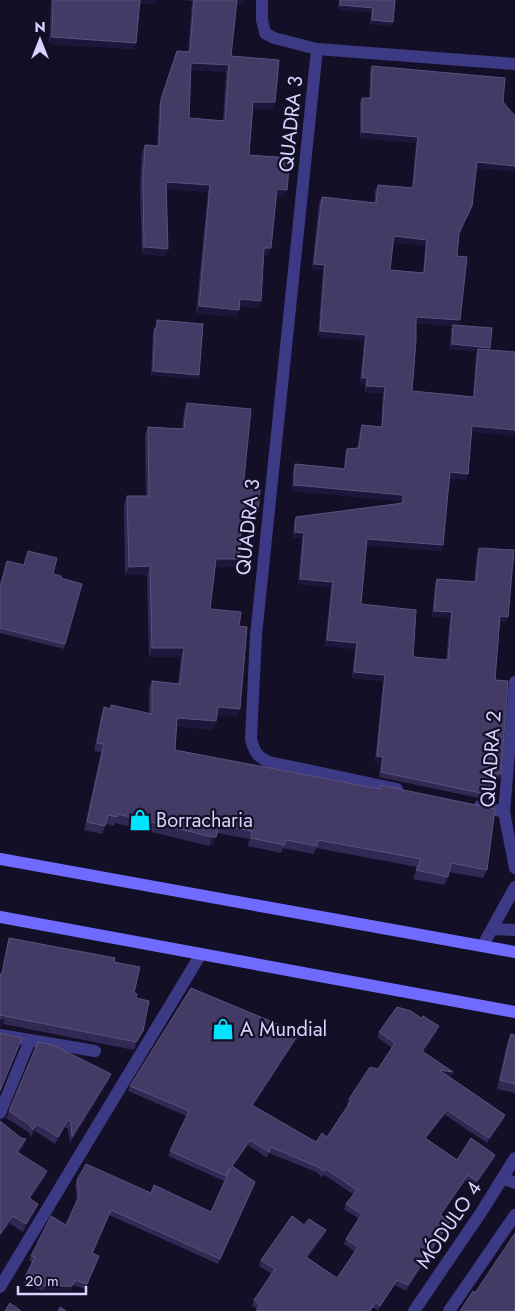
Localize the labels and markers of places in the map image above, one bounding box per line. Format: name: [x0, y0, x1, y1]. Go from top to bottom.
place label: Borracharia: [156, 806, 253, 835]
shop icon: Borracharia: [127, 807, 153, 833]
place label: A Mundial: [240, 1015, 327, 1044]
shop icon: A Mundial: [210, 1016, 236, 1042]

